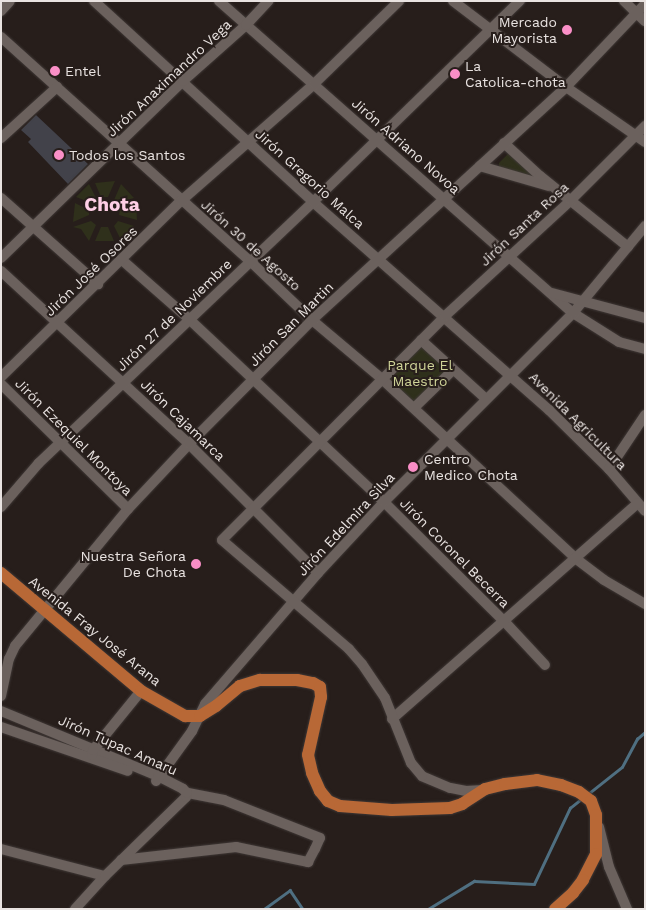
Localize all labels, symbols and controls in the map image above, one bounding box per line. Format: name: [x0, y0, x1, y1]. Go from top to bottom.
place label: Mercado Mayorista: [491, 14, 557, 46]
street label: Jirón Anaximandro Vega: [103, 16, 235, 140]
marker: Mercado Mayorista: [561, 24, 573, 36]
place label: La Catolica-chota: [465, 58, 566, 90]
place label: Entel: [65, 63, 101, 79]
marker: Entel: [49, 65, 61, 77]
marker: La Catolica-chota: [449, 68, 461, 80]
street label: Jirón Adriano Novoa: [348, 94, 464, 198]
street label: Jirón Gregorio Malca: [252, 126, 368, 232]
place label: Todos los Santos: [69, 147, 185, 163]
marker: Todos los Santos: [53, 149, 65, 161]
street label: Jirón Santa Rosa: [476, 178, 572, 270]
district label: Chota: [84, 194, 140, 216]
street label: Jirón 30 de Agosto: [197, 196, 305, 294]
street label: Jirón José Osores: [41, 222, 141, 320]
street label: Jirón 27 de Noviembre: [113, 255, 235, 375]
street label: Jirón San Martin: [245, 278, 337, 370]
park label: Parque El Maestro: [387, 357, 453, 390]
street label: Avenida Agricultura: [525, 368, 631, 474]
street label: Jirón Ezequiel Montoya: [12, 375, 136, 499]
street label: Jirón Cajamarca: [137, 376, 229, 464]
place label: Centro Medico Chota: [424, 451, 518, 484]
marker: Centro Medico Chota: [406, 460, 420, 474]
street label: Jirón Edelmira Silva: [294, 469, 398, 579]
street label: Jirón Coronel Becerra: [396, 494, 514, 612]
place label: Nuestra Señora De Chota: [80, 548, 186, 580]
marker: Nuestra Señora De Chota: [190, 558, 202, 570]
street label: Avenida Fray José Arana: [25, 572, 165, 690]
street label: Jirón Tupac Amaru: [56, 711, 180, 779]

